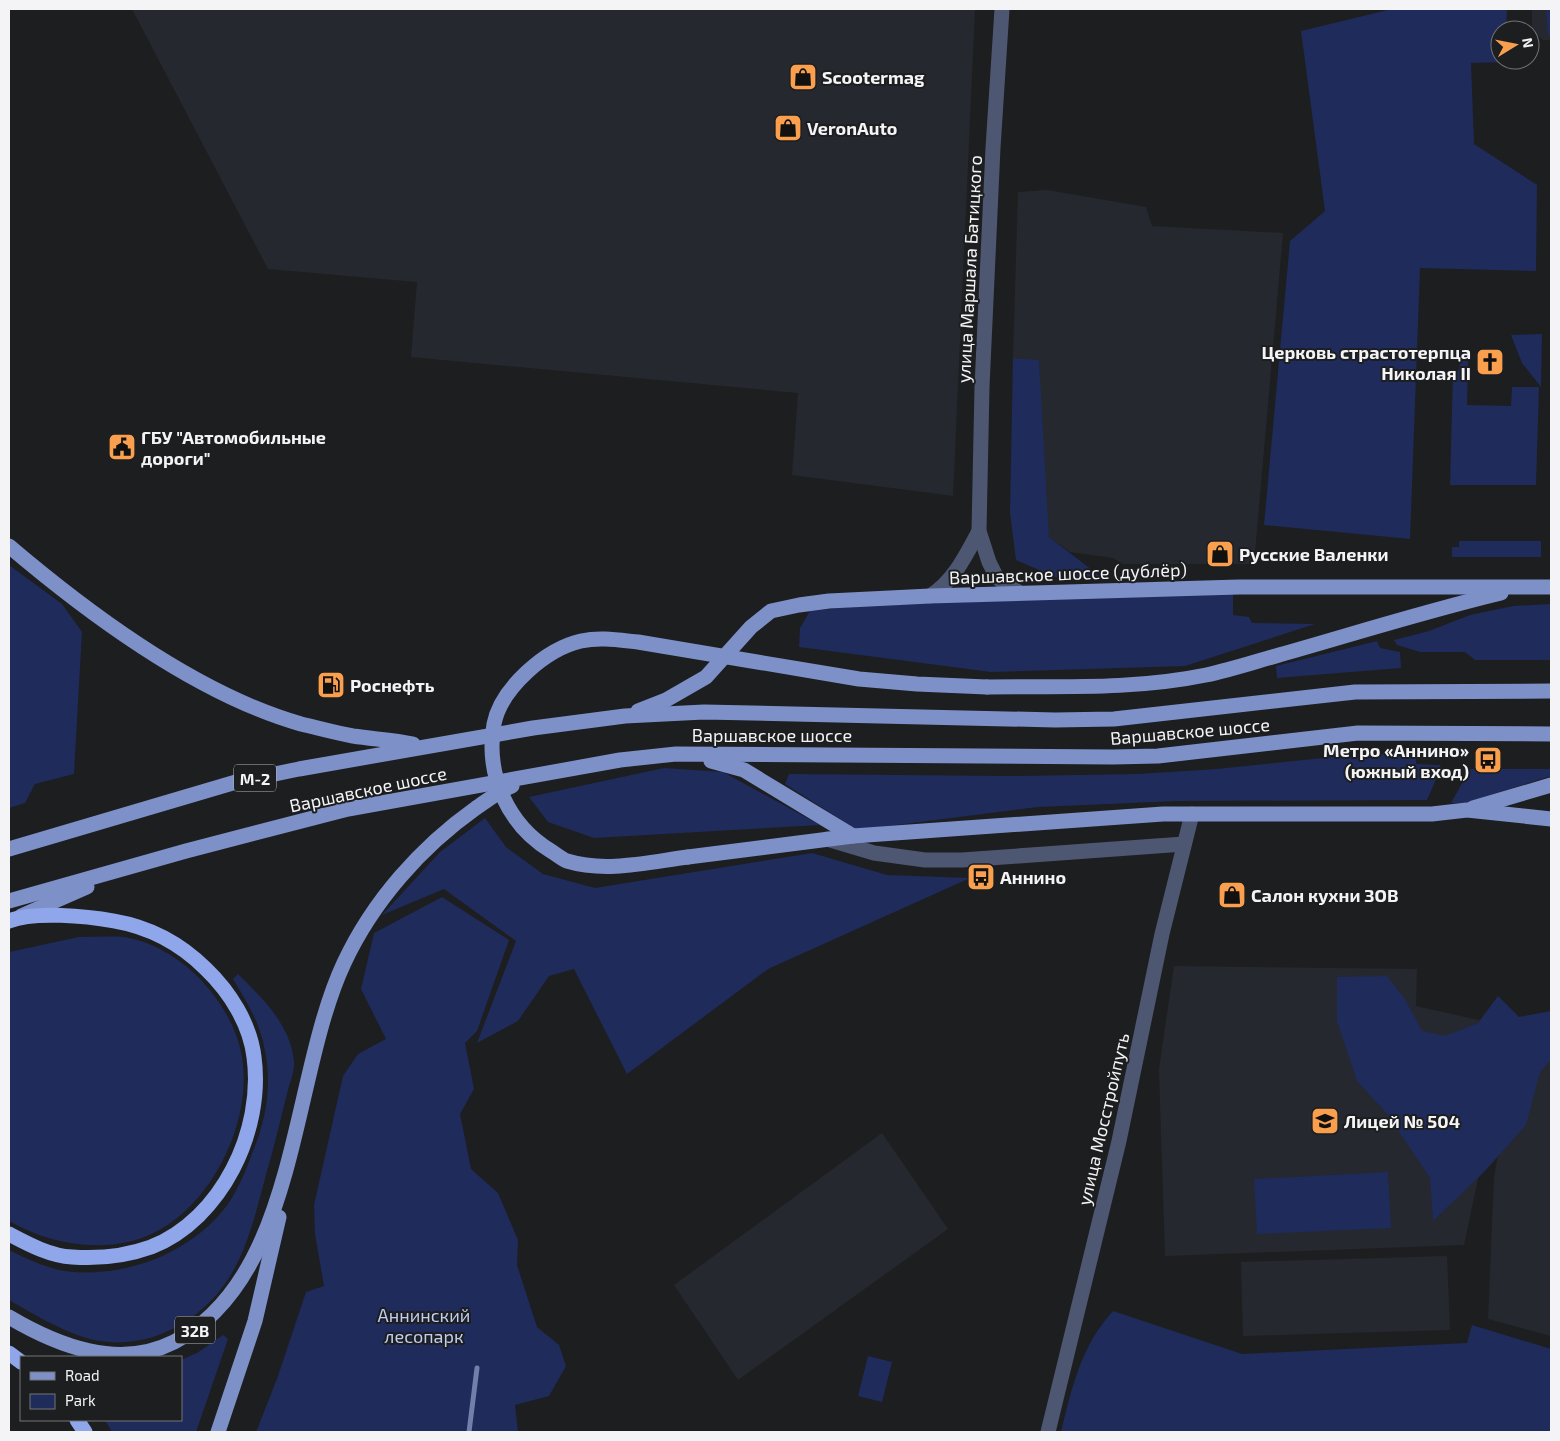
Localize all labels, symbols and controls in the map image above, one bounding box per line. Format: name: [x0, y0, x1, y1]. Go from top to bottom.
north arrow: [1490, 20, 1540, 70]
text: N: [1519, 36, 1538, 49]
shop icon: Scootermag: [788, 62, 818, 92]
place label: Scootermag: [822, 66, 925, 88]
shop icon: VeronAuto: [773, 113, 803, 143]
place label: VeronAuto: [807, 117, 897, 139]
street label: улица Маршала Батицкого: [952, 155, 986, 383]
place label: Церковь страстотерпца Николая II: [1261, 341, 1471, 384]
church icon: Церковь страстотерпца Николая II: [1475, 347, 1505, 377]
place label: ГБУ "Автомобильные дороги": [141, 426, 326, 469]
public building icon: ГБУ "Автомобильные дороги": [107, 432, 137, 462]
shop icon: Русские Валенки: [1205, 539, 1235, 569]
place label: Русские Валенки: [1239, 543, 1388, 565]
street label: Варшавское шоссе (дублёр): [949, 558, 1187, 588]
fuel station icon: Роснефть: [316, 670, 346, 700]
place label: Роснефть: [350, 674, 435, 696]
street label: Варшавское шоссе: [1109, 713, 1271, 749]
street label: Варшавское шоссе: [692, 724, 852, 746]
place label: Метро «Аннино» (южный вход): [1323, 739, 1469, 782]
bus stop icon: Метро «Аннино» (южный вход): [1473, 745, 1503, 775]
street label: Варшавское шоссе: [287, 762, 449, 816]
road number: М-2: [234, 764, 276, 791]
bus stop icon: Аннино: [966, 862, 996, 892]
place label: Аннино: [1000, 866, 1066, 888]
shop icon: Салон кухни ЗОВ: [1217, 880, 1247, 910]
place label: Салон кухни ЗОВ: [1251, 884, 1399, 906]
street label: улица Мосстройпуть: [1072, 1031, 1134, 1207]
school or university icon: Лицей № 504: [1310, 1106, 1340, 1136]
place label: Лицей № 504: [1344, 1110, 1460, 1132]
park label: Аннинский лесопарк: [378, 1304, 470, 1347]
road number: 32B: [175, 1316, 215, 1344]
legend: [20, 1356, 182, 1421]
text: Road: [65, 1366, 100, 1384]
text: Park: [65, 1391, 96, 1409]

